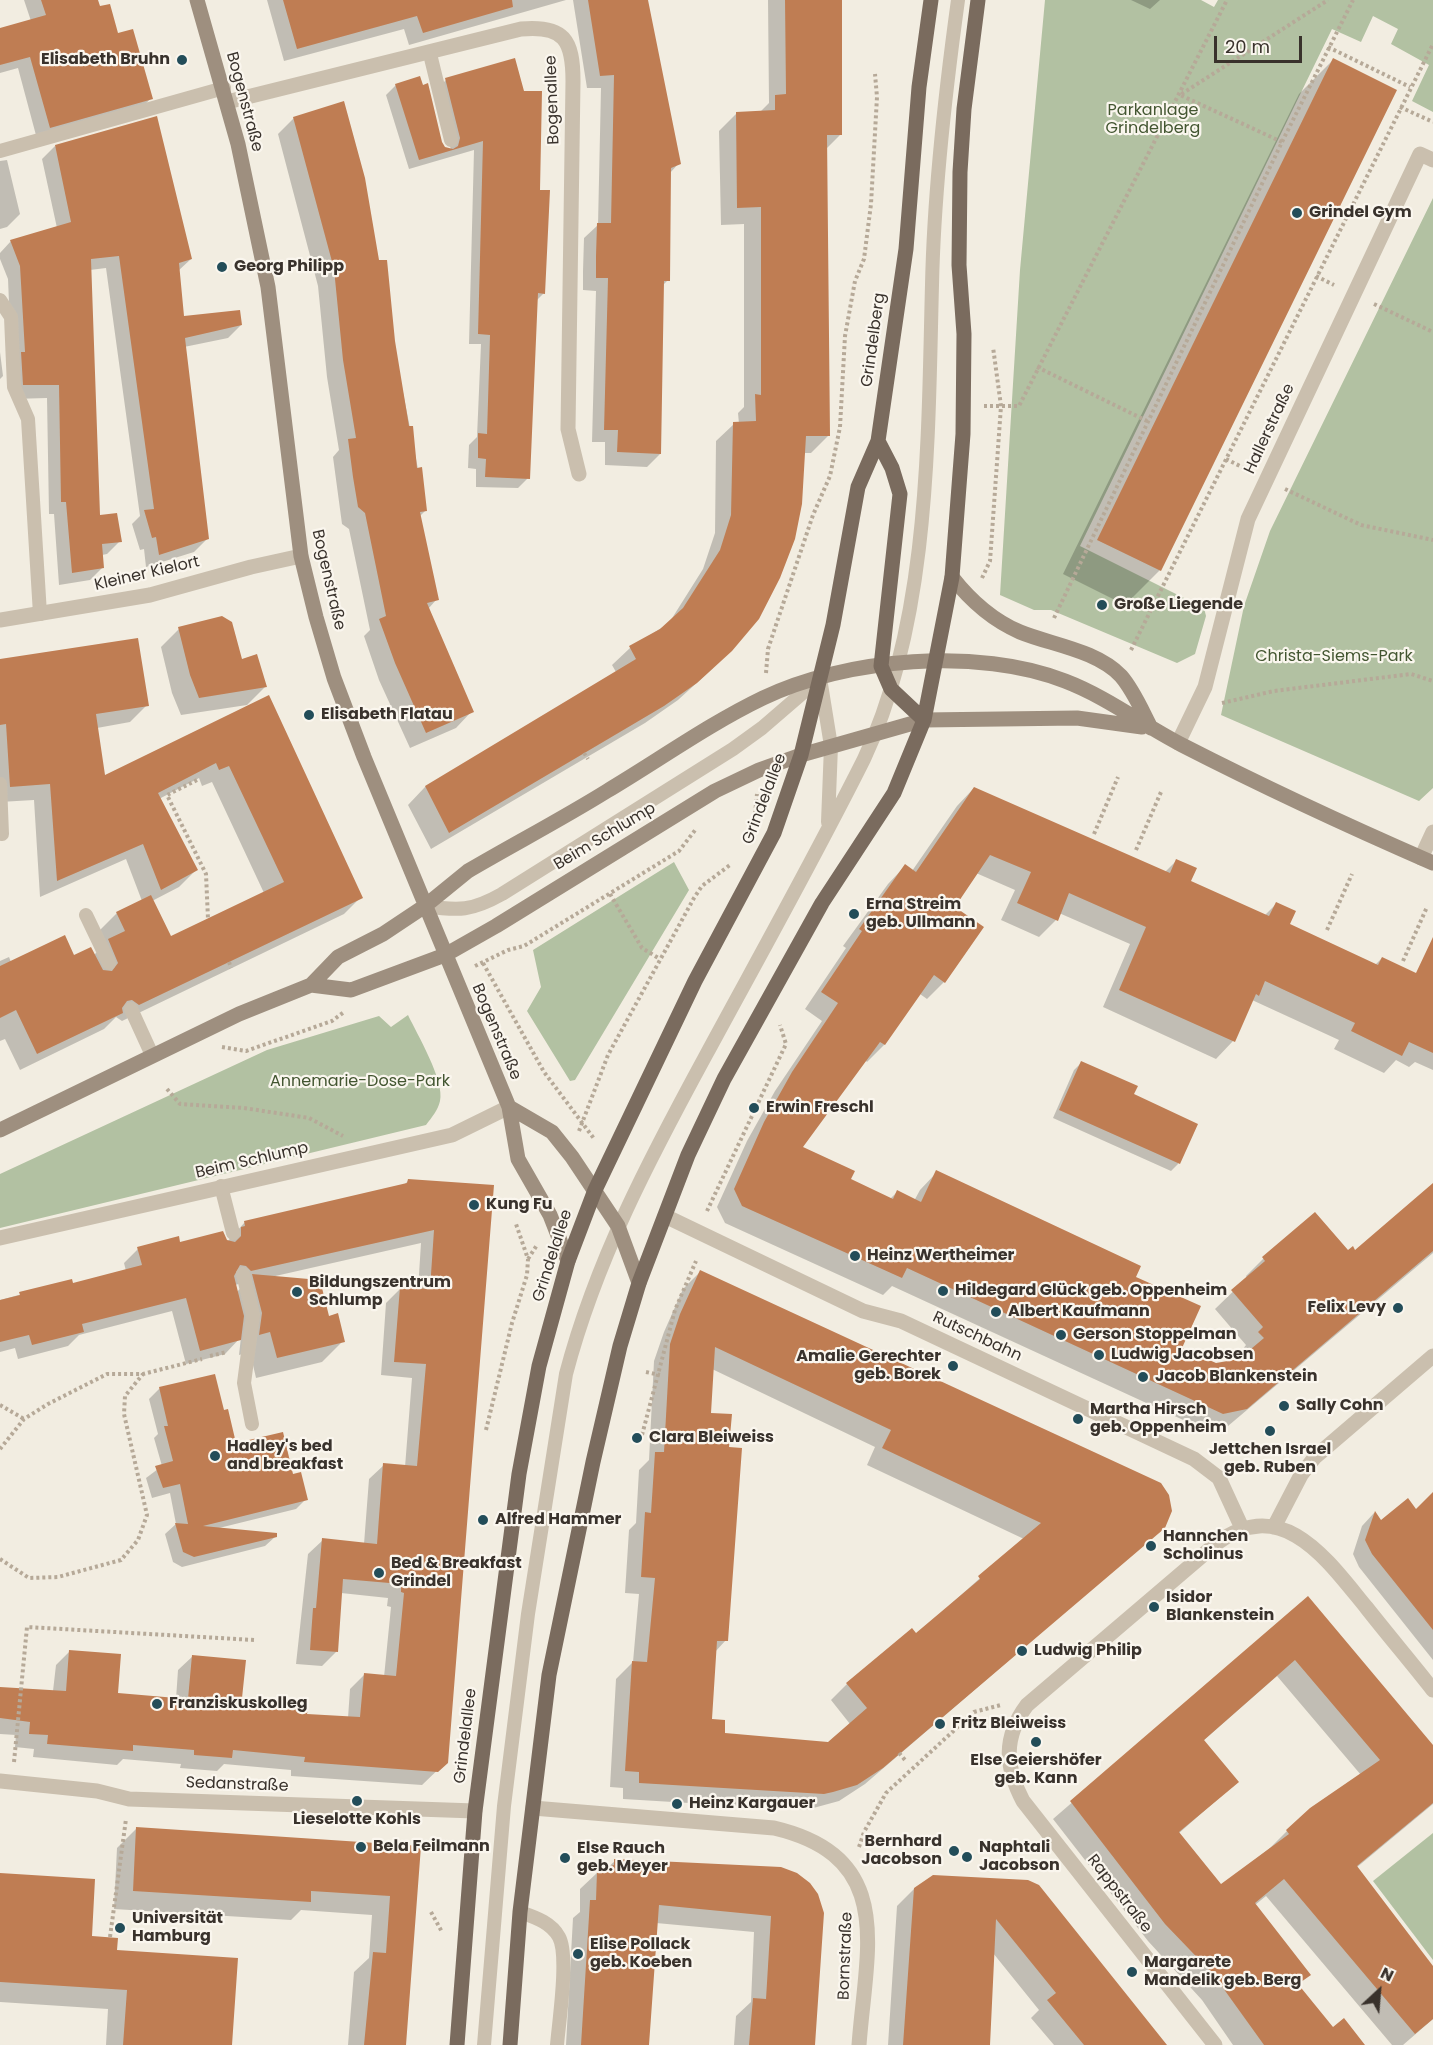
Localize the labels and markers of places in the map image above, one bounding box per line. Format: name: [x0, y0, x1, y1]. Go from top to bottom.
place label: Elisabeth Bruhn: [41, 50, 170, 70]
marker: Elisabeth Bruhn: [175, 53, 189, 67]
place label: Grindel Gym: [1309, 203, 1412, 223]
marker: Grindel Gym: [1290, 206, 1304, 220]
place label: Georg Philipp: [234, 257, 344, 277]
marker: Georg Philipp: [215, 260, 229, 274]
place label: Große Liegende: [1114, 595, 1243, 615]
marker: Große Liegende: [1095, 598, 1109, 612]
place label: Elisabeth Flatau: [321, 705, 453, 725]
marker: Elisabeth Flatau: [302, 708, 316, 722]
place label: Erna Streim geb. Ullmann: [866, 895, 976, 933]
marker: Erna Streim geb. Ullmann: [847, 907, 861, 921]
place label: Erwin Freschl: [766, 1098, 874, 1118]
marker: Erwin Freschl: [747, 1101, 761, 1115]
place label: Kung Fu: [486, 1195, 553, 1215]
marker: Kung Fu: [467, 1198, 481, 1212]
place label: Heinz Wertheimer: [867, 1246, 1014, 1266]
marker: Heinz Wertheimer: [848, 1249, 862, 1263]
place label: Bildungszentrum Schlump: [309, 1273, 451, 1311]
place label: Hildegard Glück geb. Oppenheim: [955, 1281, 1227, 1301]
marker: Hildegard Glück geb. Oppenheim: [936, 1284, 950, 1298]
marker: Bildungszentrum Schlump: [290, 1285, 304, 1299]
place label: Felix Levy: [1308, 1298, 1386, 1318]
marker: Felix Levy: [1391, 1301, 1405, 1315]
place label: Albert Kaufmann: [1008, 1302, 1150, 1322]
marker: Albert Kaufmann: [989, 1305, 1003, 1319]
place label: Gerson Stoppelman: [1073, 1325, 1237, 1345]
marker: Gerson Stoppelman: [1054, 1328, 1068, 1342]
place label: Ludwig Jacobsen: [1111, 1345, 1254, 1365]
place label: Amalie Gerechter geb. Borek: [796, 1347, 941, 1385]
marker: Ludwig Jacobsen: [1092, 1348, 1106, 1362]
marker: Amalie Gerechter geb. Borek: [946, 1359, 960, 1373]
place label: Jacob Blankenstein: [1155, 1367, 1317, 1387]
marker: Jacob Blankenstein: [1136, 1370, 1150, 1384]
place label: Sally Cohn: [1296, 1396, 1384, 1416]
marker: Sally Cohn: [1277, 1399, 1291, 1413]
place label: Martha Hirsch geb. Oppenheim: [1090, 1400, 1227, 1438]
marker: Martha Hirsch geb. Oppenheim: [1071, 1412, 1085, 1426]
marker: Jettchen Israel geb. Ruben: [1263, 1424, 1277, 1438]
place label: Clara Bleiweiss: [649, 1428, 774, 1448]
marker: Clara Bleiweiss: [630, 1431, 644, 1445]
place label: Hadley's bed and breakfast: [227, 1437, 343, 1475]
place label: Jettchen Israel geb. Ruben: [1209, 1440, 1331, 1478]
marker: Hadley's bed and breakfast: [208, 1449, 222, 1463]
place label: Alfred Hammer: [495, 1510, 621, 1530]
marker: Alfred Hammer: [476, 1513, 490, 1527]
place label: Hannchen Scholinus: [1163, 1527, 1248, 1565]
marker: Hannchen Scholinus: [1144, 1539, 1158, 1553]
place label: Bed & Breakfast Grindel: [391, 1554, 522, 1592]
marker: Bed & Breakfast Grindel: [372, 1566, 386, 1580]
place label: Isidor Blankenstein: [1166, 1588, 1274, 1626]
marker: Isidor Blankenstein: [1147, 1600, 1161, 1614]
place label: Ludwig Philip: [1034, 1641, 1142, 1661]
marker: Ludwig Philip: [1015, 1644, 1029, 1658]
place label: Franziskuskolleg: [169, 1694, 308, 1714]
marker: Franziskuskolleg: [150, 1697, 164, 1711]
place label: Fritz Bleiweiss: [952, 1714, 1066, 1734]
marker: Fritz Bleiweiss: [933, 1717, 947, 1731]
marker: Else Geiershöfer geb. Kann: [1029, 1735, 1043, 1749]
place label: Else Geiershöfer geb. Kann: [970, 1751, 1102, 1789]
marker: Lieselotte Kohls: [350, 1794, 364, 1808]
place label: Heinz Kargauer: [689, 1794, 815, 1814]
marker: Heinz Kargauer: [670, 1797, 684, 1811]
place label: Lieselotte Kohls: [293, 1810, 421, 1830]
place label: Bernhard Jacobson: [861, 1832, 942, 1870]
place label: Bela Feilmann: [373, 1837, 490, 1857]
place label: Naphtali Jacobson: [979, 1838, 1060, 1876]
place label: Else Rauch geb. Meyer: [577, 1839, 668, 1877]
marker: Bela Feilmann: [354, 1840, 368, 1854]
marker: Bernhard Jacobson: [947, 1844, 961, 1858]
marker: Naphtali Jacobson: [960, 1850, 974, 1864]
marker: Else Rauch geb. Meyer: [558, 1851, 572, 1865]
place label: Universität Hamburg: [132, 1909, 223, 1947]
marker: Universität Hamburg: [113, 1921, 127, 1935]
place label: Elise Pollack geb. Koeben: [590, 1935, 692, 1973]
marker: Elise Pollack geb. Koeben: [571, 1947, 585, 1961]
place label: Margarete Mandelik geb. Berg: [1144, 1953, 1301, 1991]
marker: Margarete Mandelik geb. Berg: [1125, 1965, 1139, 1979]

